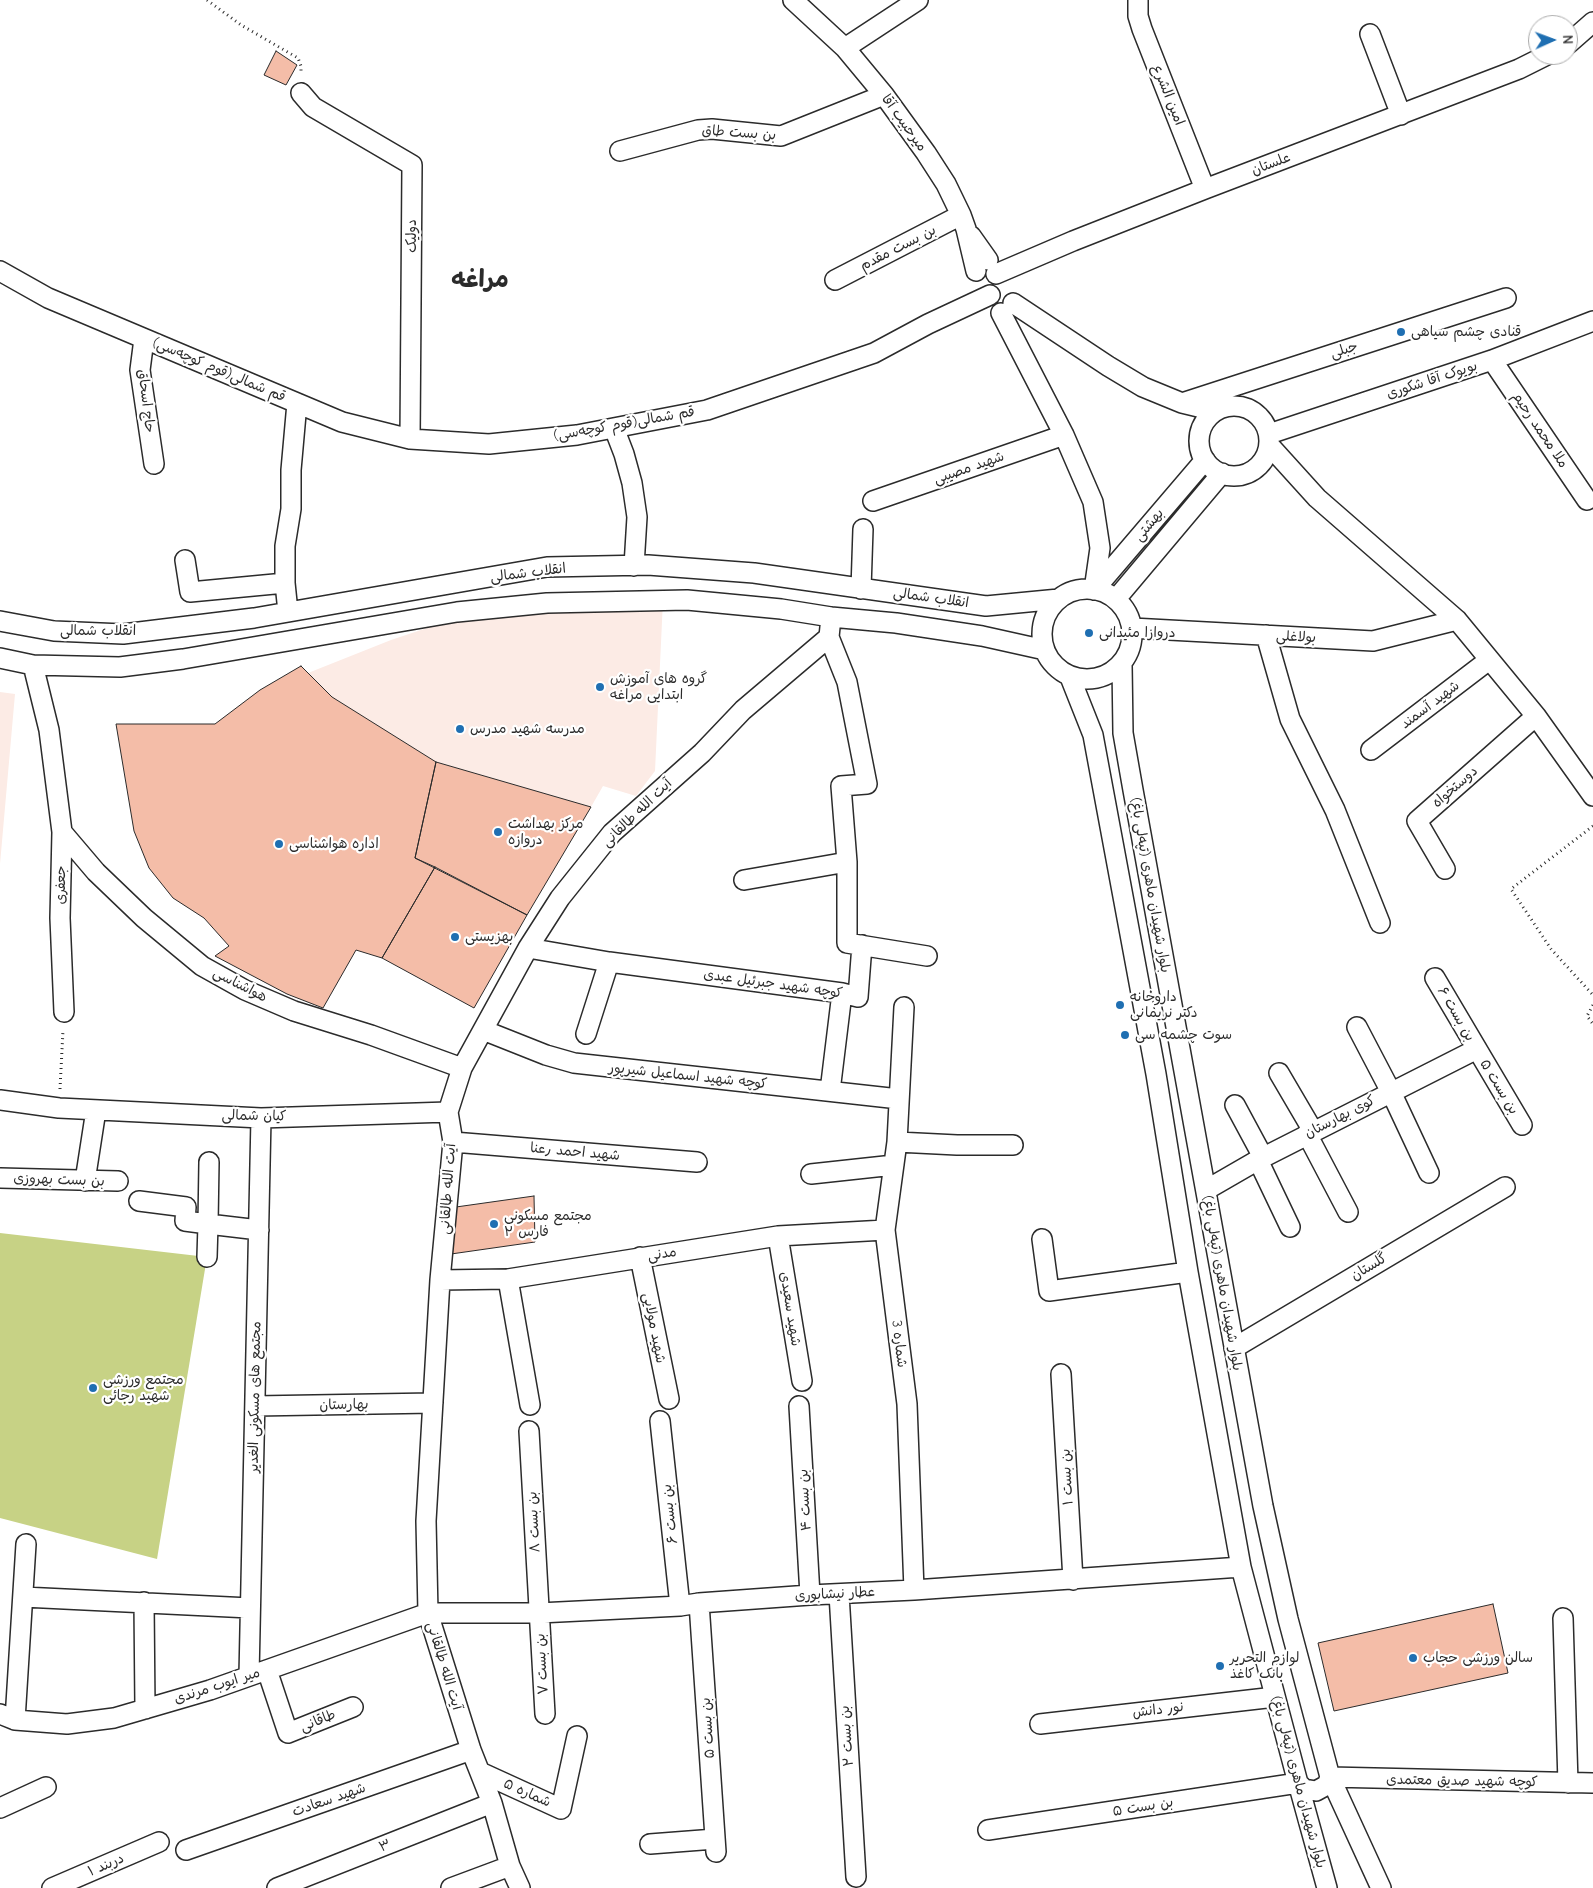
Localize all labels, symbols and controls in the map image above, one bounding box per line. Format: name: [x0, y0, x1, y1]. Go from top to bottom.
north arrow: [1528, 15, 1578, 65]
text: N: [1559, 35, 1576, 44]
street label: امین الشرع: [1148, 62, 1188, 128]
street label: میرحبیب آقا: [878, 91, 930, 155]
street label: بن بست طاق: [701, 122, 777, 144]
street label: علستان: [1249, 149, 1293, 179]
street label: دولیک: [404, 219, 420, 253]
street label: بن بست مقدم: [857, 222, 939, 274]
district label: مراغه: [451, 266, 509, 294]
place label: قنادی چشم سیاهی: [1411, 324, 1521, 340]
marker: قنادی چشم سیاهی: [1395, 326, 1407, 338]
street label: قم شمالی(قوم کوچه‌سی): [150, 334, 288, 406]
street label: جبلی: [1328, 338, 1360, 362]
street label: بویوک آقا شکوری: [1384, 357, 1480, 403]
street label: حاج اسحاق: [134, 368, 158, 434]
street label: ملا محمد رحیم: [1508, 389, 1572, 471]
street label: قم شمالی(قوم کوچه‌سی): [552, 403, 696, 445]
street label: شهید مصیبی: [931, 448, 1007, 488]
street label: بهشتی: [1130, 505, 1168, 545]
street label: انقلاب شمالی: [489, 560, 567, 586]
street label: انقلاب شمالی: [892, 584, 970, 612]
street label: انقلاب شمالی: [60, 623, 136, 639]
place label: دروازا مئیدانی: [1099, 625, 1175, 641]
marker: دروازا مئیدانی: [1083, 627, 1095, 639]
street label: بولاغلی: [1275, 628, 1317, 646]
place label: گروه های آموزش ابتدایی مراغه: [610, 671, 707, 704]
street label: شهید آسمند: [1397, 677, 1463, 733]
marker: گروه های آموزش ابتدایی مراغه: [594, 681, 606, 693]
place label: مدرسه شهید مدرس: [470, 721, 585, 737]
marker: مدرسه شهید مدرس: [454, 723, 466, 735]
street label: دوستخواه: [1429, 763, 1481, 811]
street label: آیت الله طالقانی: [598, 775, 676, 851]
street label: بلوار شهیدان ماهری (تپه‌لی باغ): [1126, 796, 1174, 974]
place label: مرکز بهداشت دروازه: [508, 816, 583, 849]
marker: مرکز بهداشت دروازه: [492, 826, 504, 838]
place label: اداره هواشناسی: [289, 836, 379, 852]
marker: اداره هواشناسی: [273, 838, 285, 850]
street label: جعفری: [52, 865, 70, 905]
place label: بهزیستی: [465, 929, 513, 945]
marker: بهزیستی: [449, 931, 461, 943]
street label: هواشناسی: [210, 964, 270, 1006]
street label: کوچه شهید جبرئیل عبدی: [702, 966, 844, 1002]
street label: بن بست ۶: [1434, 984, 1478, 1044]
place label: داروخانه دكتر نریمانی: [1130, 989, 1198, 1022]
marker: داروخانه دكتر نریمانی: [1114, 999, 1126, 1011]
place label: سوت چشمه سی: [1135, 1027, 1232, 1043]
marker: سوت چشمه سی: [1119, 1029, 1131, 1041]
street label: بن بست ۵: [1476, 1056, 1522, 1118]
street label: کوچه شهید اسماعیل شیرپور: [608, 1059, 768, 1093]
street label: کوی بهارستان: [1302, 1092, 1378, 1142]
street label: کیان شمالی: [222, 1107, 286, 1125]
street label: شهید احمد رعنا: [529, 1140, 621, 1164]
street label: آیت الله طالقانی: [436, 1143, 460, 1235]
street label: بن بست بهروزی: [13, 1170, 105, 1190]
street label: بلوار شهیدان ماهری (تپه‌لی باغ): [1198, 1194, 1246, 1372]
place label: مجتمع مسکونی فارس ۲: [504, 1208, 592, 1240]
marker: مجتمع مسکونی فارس ۲: [488, 1218, 500, 1230]
street label: مدنی: [646, 1243, 678, 1265]
street label: گلستان: [1348, 1250, 1390, 1284]
street label: شهید سعیدی: [776, 1271, 804, 1347]
street label: شهید مولایی: [639, 1291, 669, 1365]
street label: شماره 3: [888, 1319, 910, 1369]
street label: مجتمع های مسکونی الغدیر: [245, 1321, 265, 1473]
place label: مجتمع ورزشی شهید رجائی: [103, 1372, 184, 1404]
marker: مجتمع ورزشی شهید رجائی: [87, 1382, 99, 1394]
street label: بهارستان: [319, 1396, 369, 1414]
street label: بن بست ۱: [1057, 1448, 1077, 1506]
street label: بن بست ۴: [795, 1469, 815, 1531]
street label: بن بست ۶: [659, 1483, 681, 1545]
street label: بن بست ۸: [524, 1491, 544, 1553]
street label: عطار نیشابوری: [794, 1584, 876, 1604]
street label: آیت الله طالقانی: [423, 1620, 465, 1712]
street label: بن بست ۷: [532, 1633, 552, 1695]
place label: لوازم التحریر بانک کاغذ: [1230, 1650, 1299, 1682]
place label: سالن ورزشی حجاب: [1423, 1650, 1533, 1666]
marker: سالن ورزشی حجاب: [1407, 1652, 1419, 1664]
marker: لوازم التحریر بانک کاغذ: [1214, 1660, 1226, 1672]
street label: میر ایوب مرندی: [172, 1664, 262, 1708]
street label: بلوار شهیدان ماهری (تپه‌لی باغ): [1267, 1694, 1329, 1870]
street label: بن بست ۵: [697, 1697, 719, 1759]
street label: نور دانش: [1132, 1699, 1184, 1721]
street label: بن بست ۲: [836, 1705, 858, 1767]
street label: طاقانی: [298, 1706, 338, 1736]
street label: کوچه شهید صدیق معتمدی: [1386, 1771, 1538, 1791]
street label: شماره ۵: [501, 1775, 553, 1811]
street label: شهید سعادت: [290, 1780, 368, 1820]
street label: بن بست ۵: [1111, 1794, 1175, 1820]
street label: ۳: [377, 1836, 393, 1856]
street label: دربند ۱: [85, 1850, 127, 1880]

